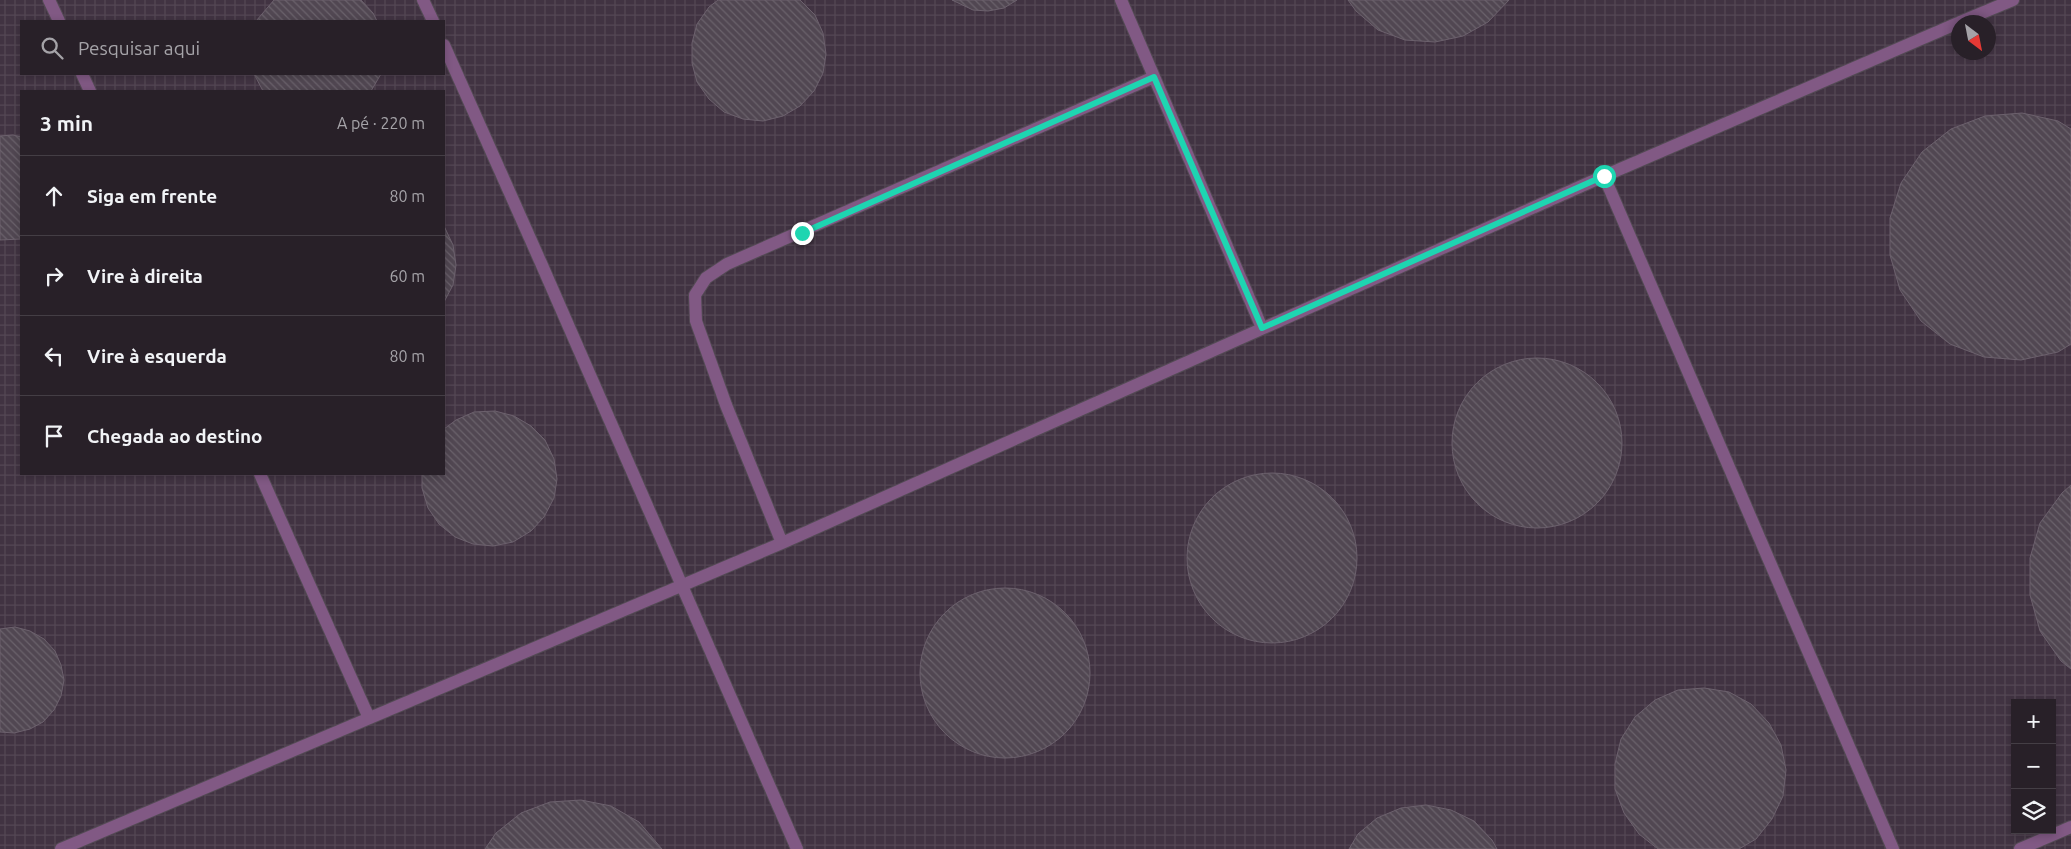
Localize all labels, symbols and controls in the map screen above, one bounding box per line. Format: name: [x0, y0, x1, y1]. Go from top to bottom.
north arrow: [1951, 15, 1996, 60]
search box: [20, 20, 445, 75]
icon: search: [38, 34, 66, 62]
text: Pesquisar aqui: [78, 37, 200, 59]
text: 3 min: [40, 111, 93, 135]
text: A pé · 220 m: [337, 114, 425, 132]
route start: [1593, 165, 1616, 188]
icon: ahead: [40, 182, 68, 210]
text: Siga em frente: [87, 185, 217, 207]
text: 80 m: [389, 187, 425, 205]
route end: [791, 222, 814, 245]
icon: right: [40, 262, 68, 290]
text: Vire à direita: [87, 265, 203, 287]
text: 60 m: [389, 267, 425, 285]
icon: left: [40, 342, 68, 370]
text: Vire à esquerda: [87, 345, 227, 367]
text: 80 m: [389, 347, 425, 365]
icon: arrive: [40, 422, 68, 450]
text: Chegada ao destino: [87, 425, 263, 447]
map controls: [2011, 699, 2056, 834]
button: +: [2011, 699, 2056, 744]
button: −: [2011, 744, 2056, 789]
button: layers: [2011, 789, 2056, 834]

